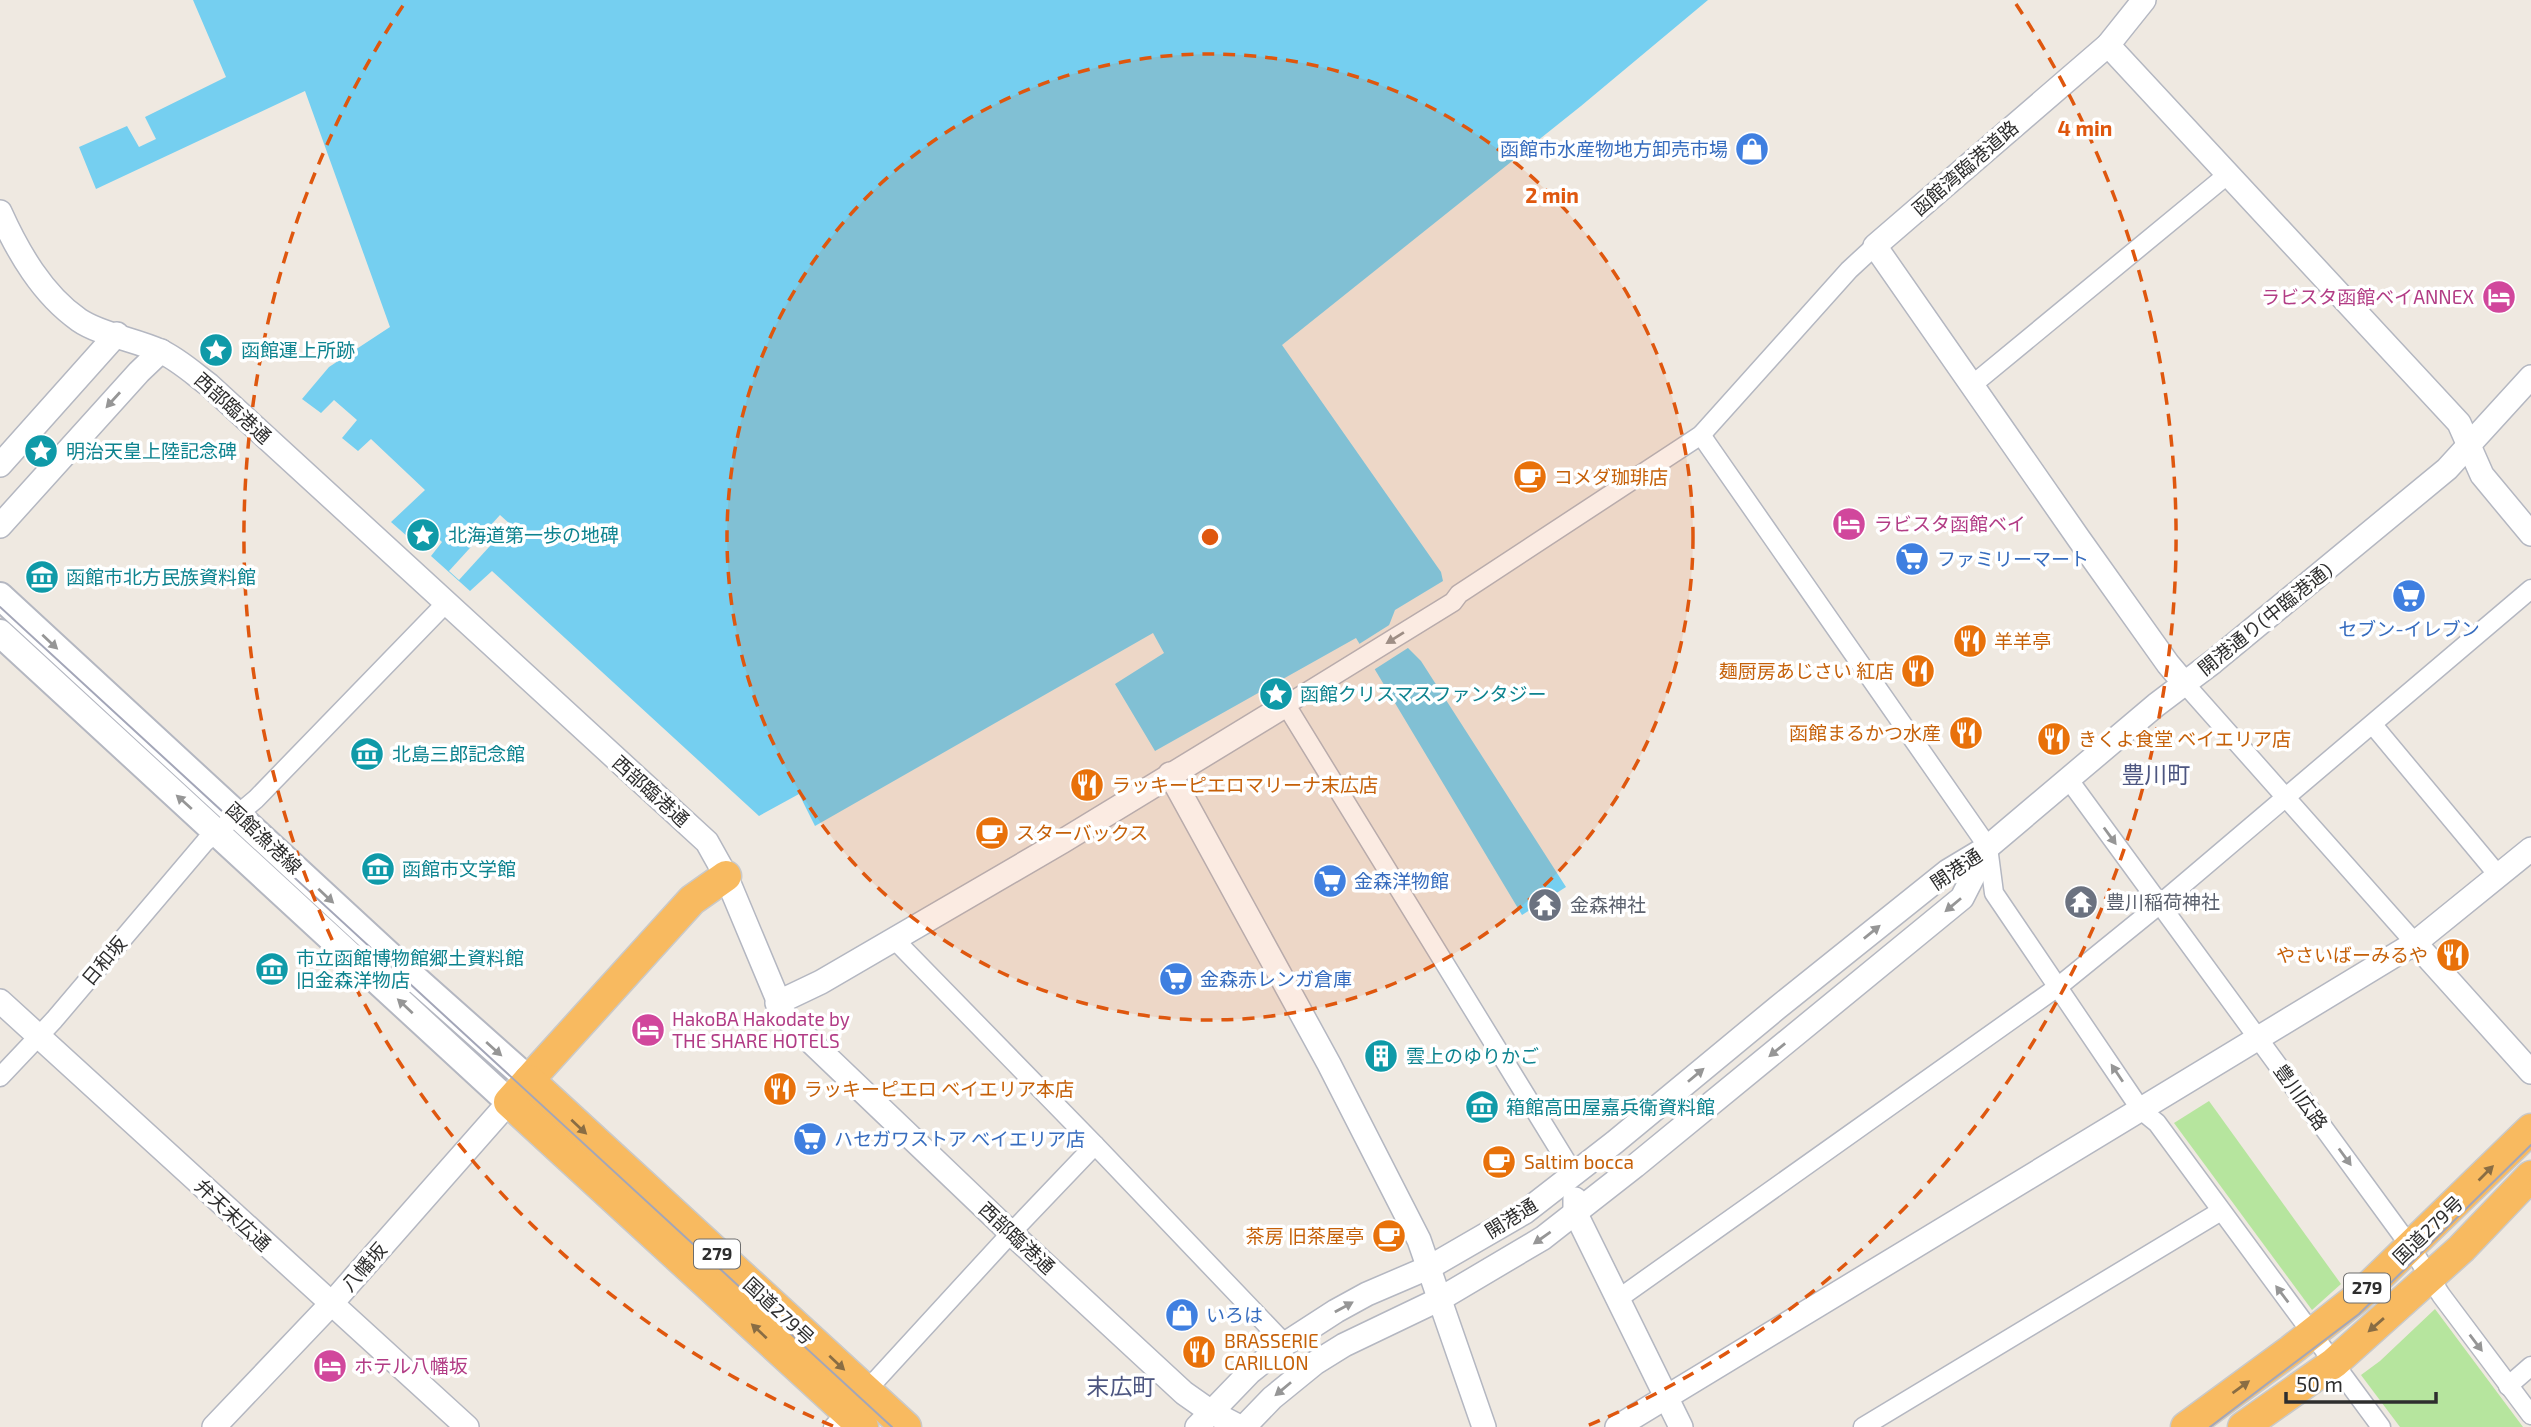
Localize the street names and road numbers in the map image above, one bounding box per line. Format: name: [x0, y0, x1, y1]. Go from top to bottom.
street label: 函館湾臨港道路: [1907, 115, 2022, 220]
street label: 西部臨港通: [190, 367, 276, 448]
street label: 開港通り(中臨港通): [2193, 558, 2336, 680]
street label: 西部臨港通: [608, 750, 694, 831]
street label: 函館漁港線: [222, 797, 307, 878]
street label: 開港通: [1926, 843, 1986, 894]
street label: 日和坂: [76, 931, 131, 990]
street label: 豊川広路: [2270, 1059, 2333, 1134]
street label: 弁天末広通: [191, 1174, 276, 1255]
street label: 国道279号: [2388, 1191, 2467, 1269]
street label: 開港通: [1480, 1193, 1541, 1242]
street label: 西部臨港通: [975, 1197, 1060, 1278]
street label: 八幡坂: [336, 1238, 391, 1296]
road number: 279: [694, 1240, 740, 1268]
street label: 国道279号: [739, 1272, 819, 1349]
road number: 279: [2344, 1274, 2390, 1302]

